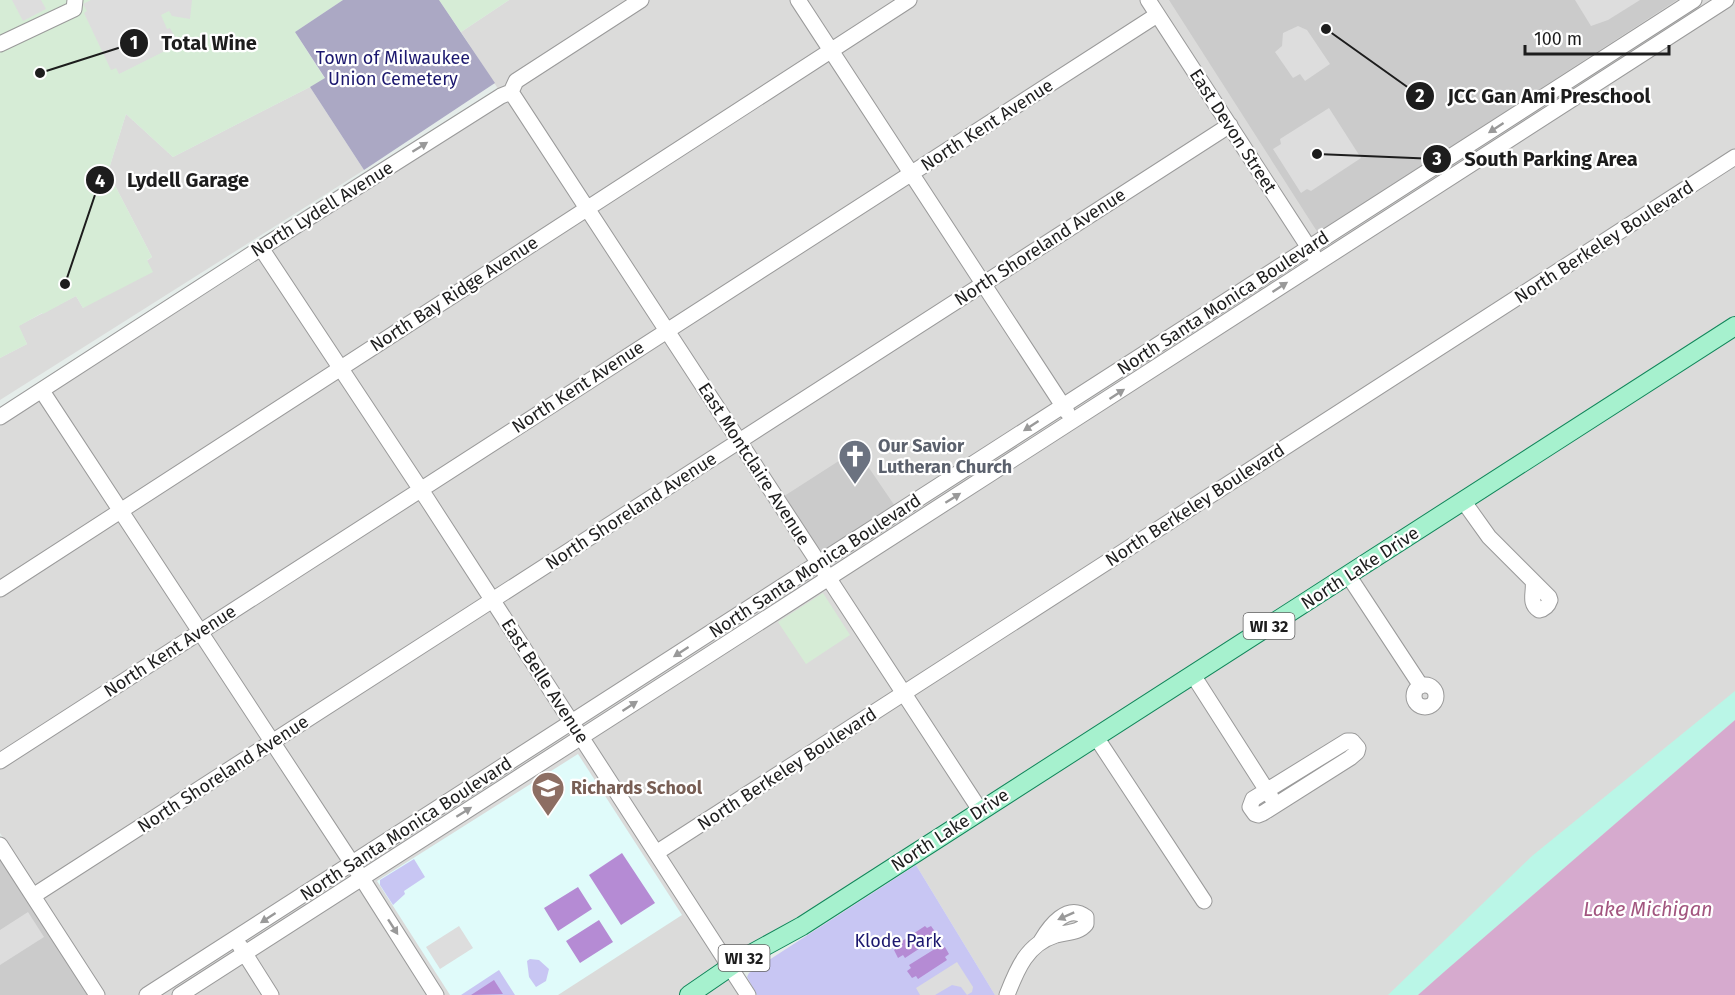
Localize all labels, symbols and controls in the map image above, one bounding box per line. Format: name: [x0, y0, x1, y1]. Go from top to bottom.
scale bar: [1525, 18, 1669, 56]
callout: Total Wine: [119, 24, 268, 62]
text: 100 m: [1534, 28, 1582, 50]
text: Total Wine: [161, 31, 257, 55]
text: 1: [130, 32, 138, 54]
park label: Town of Milwaukee Union Cemetery: [316, 47, 470, 90]
street label: East Devon Street: [1185, 65, 1282, 198]
street label: North Kent Avenue: [917, 74, 1057, 176]
callout: JCC Gan Ami Preschool: [1405, 77, 1662, 115]
text: JCC Gan Ami Preschool: [1446, 84, 1651, 108]
text: 2: [1415, 85, 1425, 107]
one-way arrow: [1487, 122, 1504, 133]
callout: South Parking Area: [1422, 140, 1650, 178]
one-way arrow: [411, 142, 428, 153]
text: South Parking Area: [1464, 147, 1638, 171]
text: 3: [1431, 148, 1442, 170]
street label: North Lydell Avenue: [247, 156, 397, 262]
callout: Lydell Garage: [85, 161, 261, 199]
text: Lydell Garage: [127, 168, 249, 192]
text: 4: [95, 170, 105, 192]
street label: North Berkeley Boulevard: [1510, 176, 1698, 308]
street label: North Shoreland Avenue: [950, 183, 1130, 311]
street label: North Santa Monica Boulevard: [1113, 226, 1333, 380]
street label: North Bay Ridge Avenue: [366, 231, 542, 357]
one-way arrow: [1272, 281, 1288, 293]
street label: North Kent Avenue: [508, 336, 648, 438]
street label: East Montclaire Avenue: [693, 379, 815, 549]
one-way arrow: [1109, 388, 1125, 399]
one-way arrow: [1023, 421, 1040, 432]
place label: Our Savior Lutheran Church: [878, 435, 1012, 478]
church icon: Our Savior Lutheran Church: [837, 438, 873, 485]
street label: North Berkeley Boulevard: [1101, 439, 1289, 571]
street label: North Shoreland Avenue: [541, 447, 721, 575]
street label: North Santa Monica Boulevard: [705, 489, 925, 643]
one-way arrow: [944, 493, 961, 504]
street label: North Lake Drive: [1297, 522, 1423, 614]
street label: North Kent Avenue: [100, 600, 240, 702]
road number: WI 32: [1244, 613, 1294, 639]
street label: East Belle Avenue: [496, 615, 594, 747]
one-way arrow: [673, 647, 689, 658]
one-way arrow: [621, 700, 637, 712]
street label: North Berkeley Boulevard: [693, 703, 881, 835]
street label: North Shoreland Avenue: [133, 710, 313, 838]
street label: North Santa Monica Boulevard: [296, 752, 516, 906]
school or university icon: Richards School: [530, 770, 566, 817]
place label: Richards School: [571, 777, 703, 799]
street label: North Lake Drive: [887, 784, 1013, 876]
one-way arrow: [456, 807, 472, 818]
water label: Lake Michigan: [1583, 897, 1713, 921]
one-way arrow: [260, 912, 276, 923]
one-way arrow: [1058, 912, 1075, 921]
one-way arrow: [387, 918, 399, 934]
park label: Klode Park: [854, 930, 942, 952]
road number: WI 32: [718, 945, 770, 971]

